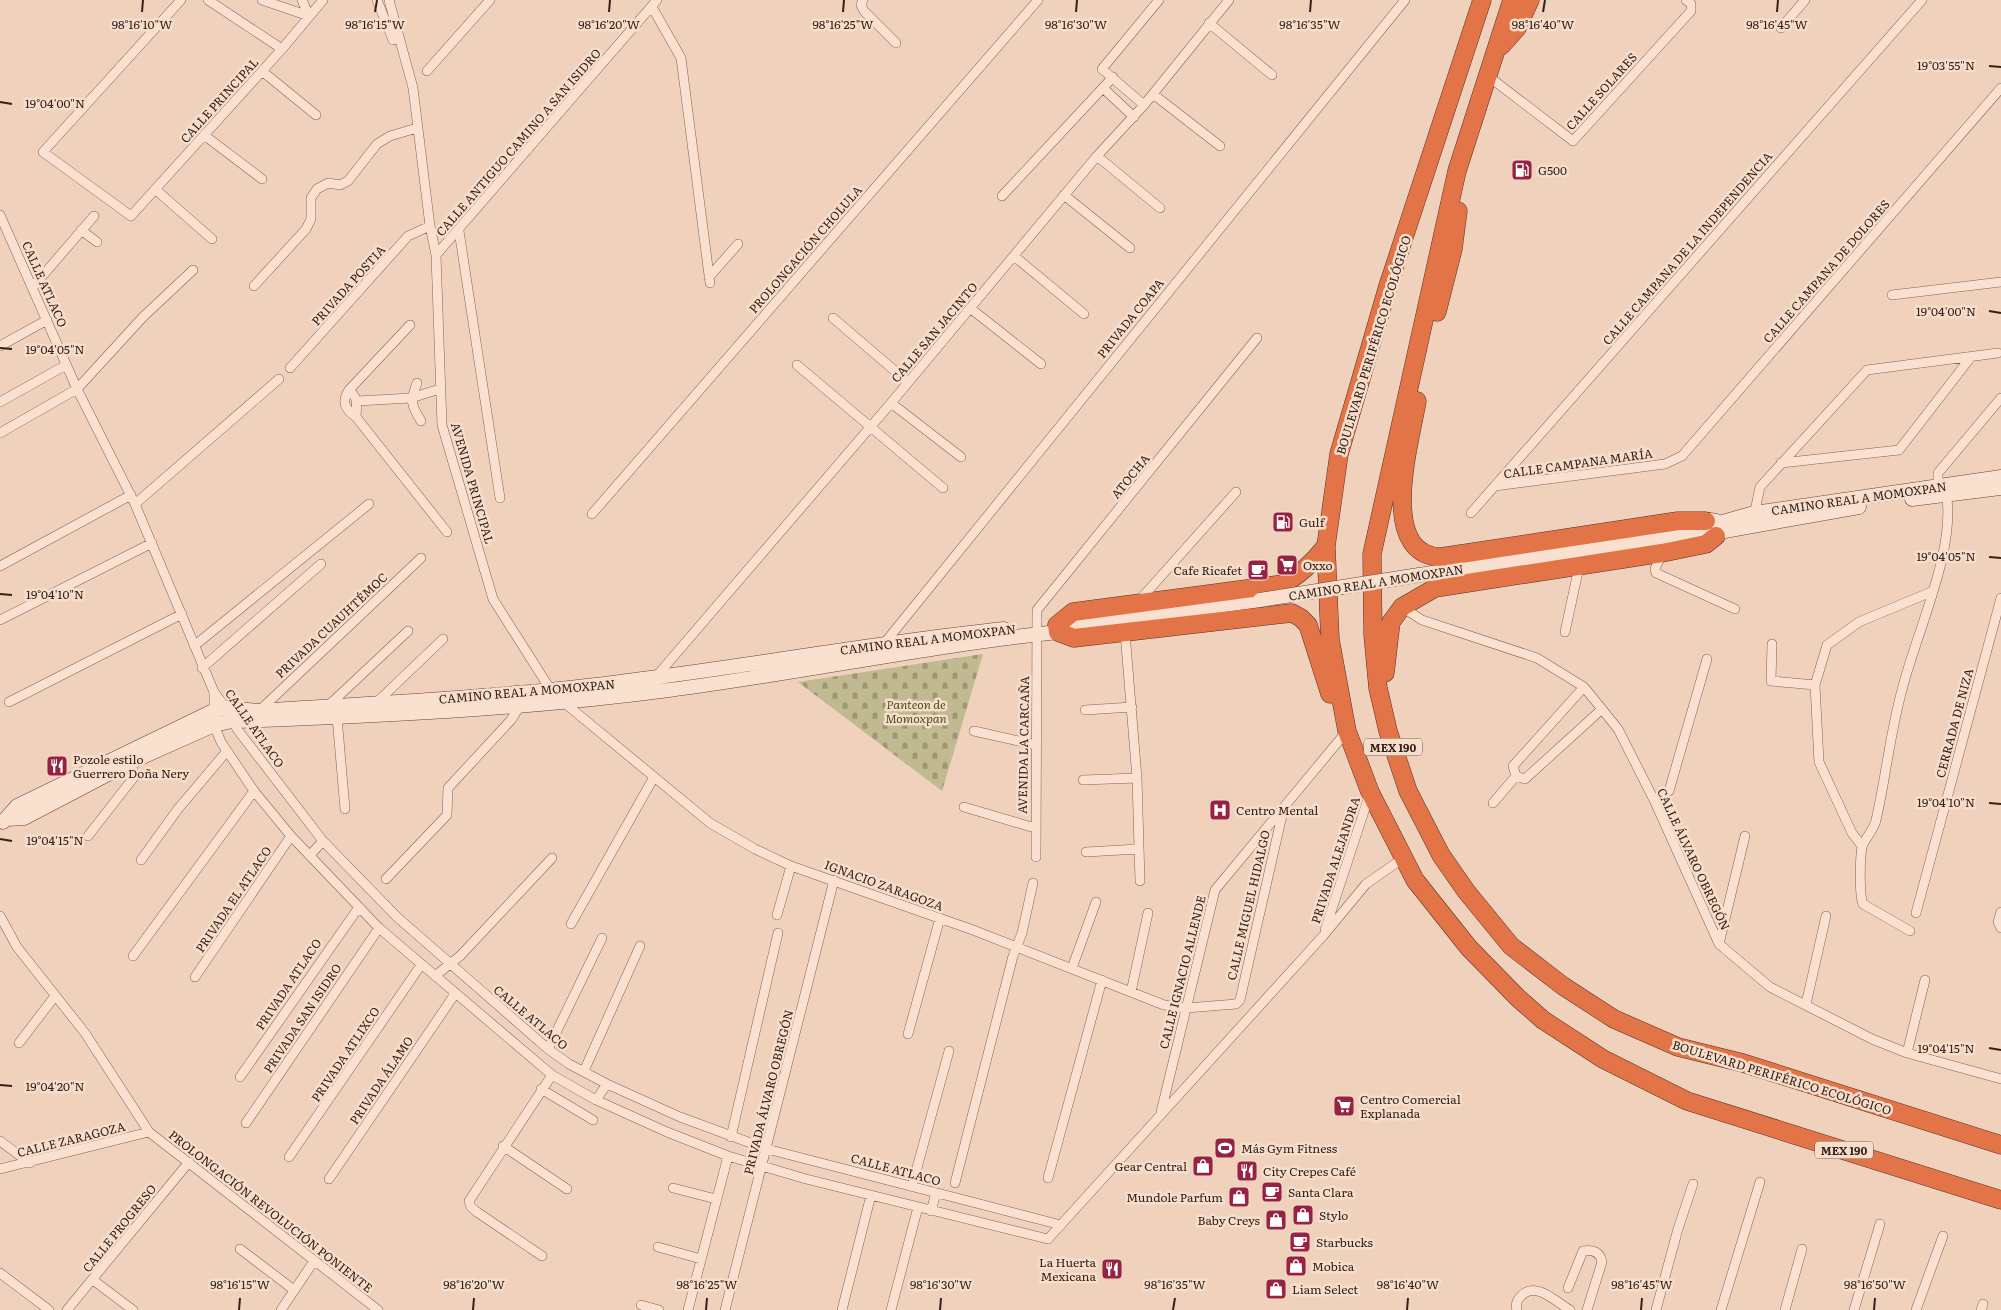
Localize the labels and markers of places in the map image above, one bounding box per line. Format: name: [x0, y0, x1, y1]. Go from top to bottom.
fuel station icon: G500: [1510, 158, 1534, 182]
place label: G500: [1538, 161, 1567, 179]
fuel station icon: Gulf: [1271, 510, 1295, 534]
place label: Gulf: [1299, 513, 1326, 531]
supermarket icon: Oxxo: [1275, 553, 1299, 577]
place label: Oxxo: [1303, 556, 1333, 574]
cafe icon: Cafe Ricafet: [1246, 558, 1270, 582]
place label: Cafe Ricafet: [1174, 561, 1242, 579]
place label: Pozole estilo Guerrero Doña Nery: [73, 750, 189, 782]
restaurant icon: Pozole estilo Guerrero Doña Nery: [45, 754, 69, 778]
hospital icon: Centro Mental: [1208, 798, 1232, 822]
place label: Centro Mental: [1236, 801, 1318, 819]
place label: Centro Comercial Explanada: [1360, 1090, 1461, 1122]
supermarket icon: Centro Comercial Explanada: [1332, 1094, 1356, 1118]
sports icon: Más Gym Fitness: [1213, 1136, 1237, 1160]
place label: Más Gym Fitness: [1241, 1139, 1338, 1157]
shop icon: Gear Central: [1191, 1154, 1215, 1178]
place label: Gear Central: [1114, 1157, 1187, 1175]
restaurant icon: City Crepes Café: [1235, 1159, 1259, 1183]
place label: City Crepes Café: [1263, 1162, 1356, 1180]
cafe icon: Santa Clara: [1260, 1180, 1284, 1204]
place label: Santa Clara: [1288, 1183, 1354, 1201]
shop icon: Mundole Parfum: [1227, 1185, 1251, 1209]
place label: Mundole Parfum: [1126, 1188, 1223, 1206]
shop icon: Stylo: [1291, 1203, 1315, 1227]
place label: Stylo: [1319, 1206, 1348, 1224]
shop icon: Baby Creys: [1264, 1208, 1288, 1232]
place label: Baby Creys: [1198, 1211, 1261, 1229]
cafe icon: Starbucks: [1288, 1230, 1312, 1254]
place label: Starbucks: [1316, 1233, 1374, 1251]
place label: La Huerta Mexicana: [1039, 1253, 1097, 1285]
shop icon: Mobica: [1284, 1254, 1308, 1278]
restaurant icon: La Huerta Mexicana: [1100, 1257, 1124, 1281]
place label: Mobica: [1312, 1257, 1355, 1275]
shop icon: Liam Select: [1264, 1277, 1288, 1301]
place label: Liam Select: [1292, 1280, 1358, 1298]

